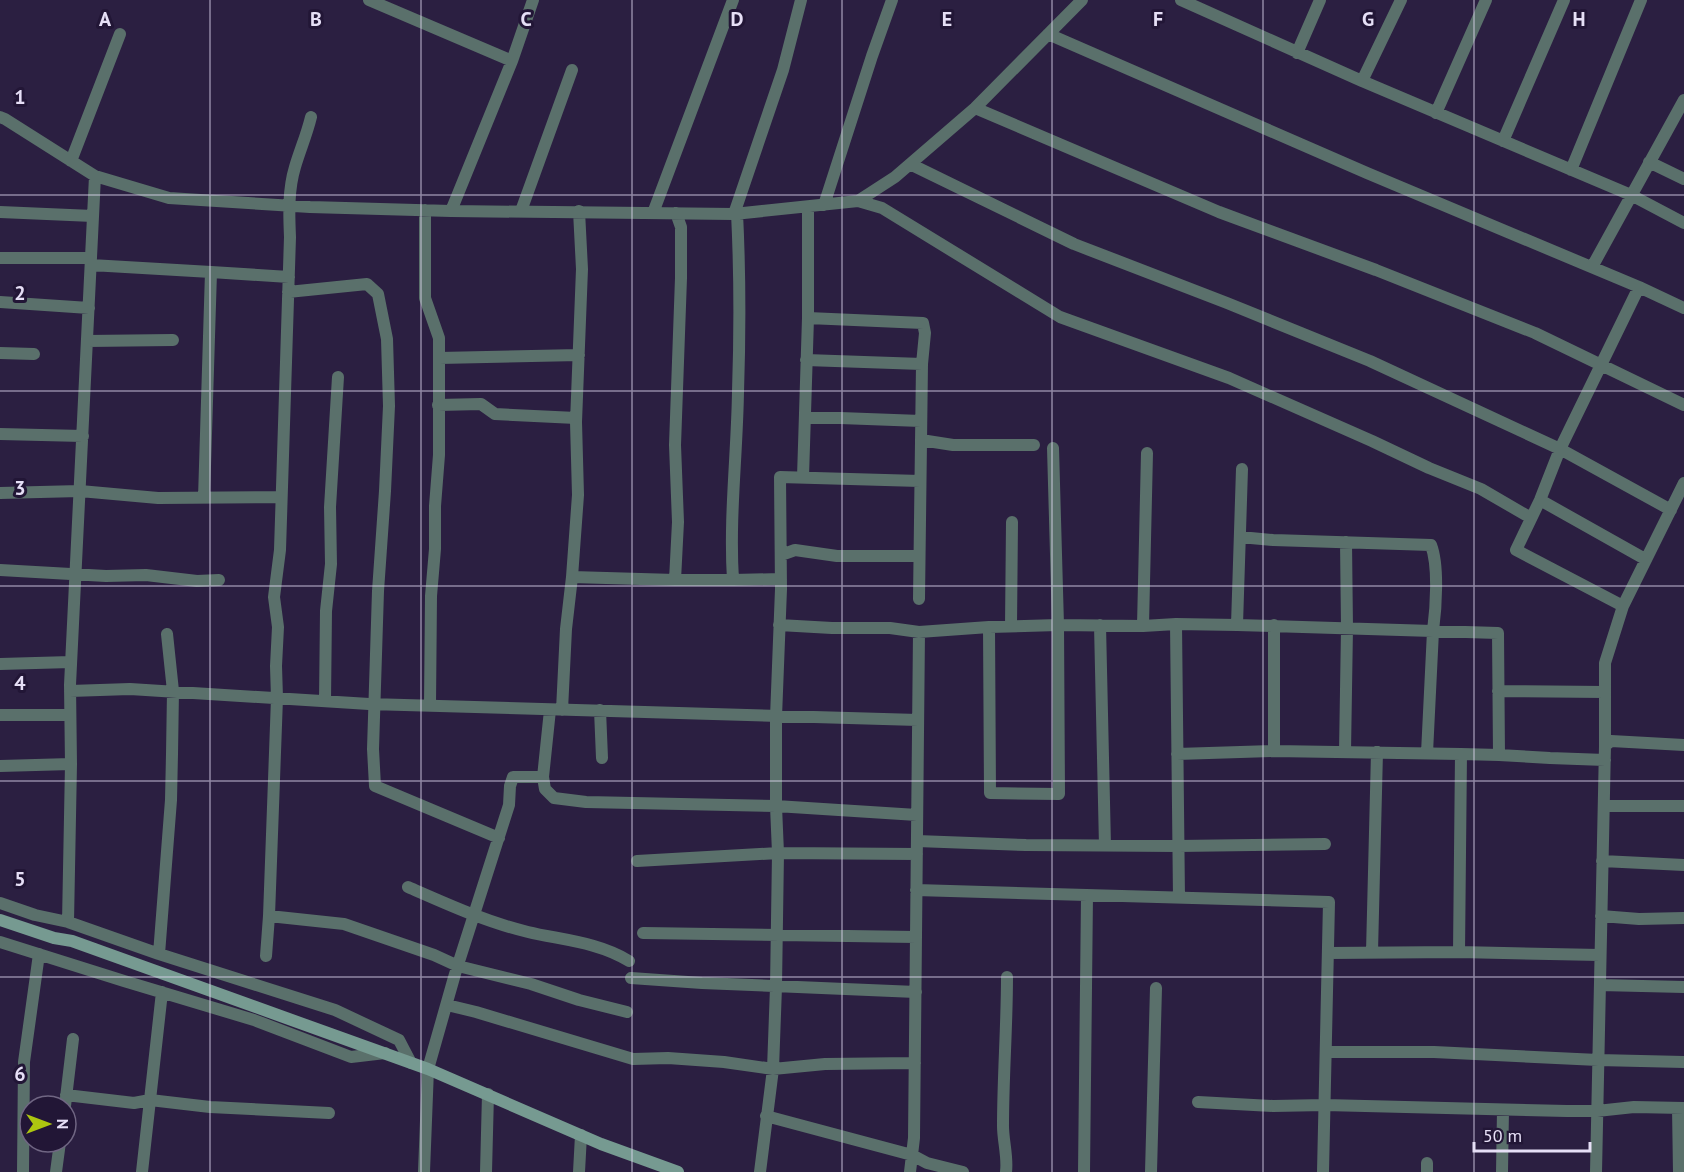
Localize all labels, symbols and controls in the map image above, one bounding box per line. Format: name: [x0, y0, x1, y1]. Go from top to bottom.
text: A: [99, 6, 112, 32]
text: B: [310, 6, 322, 32]
text: C: [520, 6, 532, 32]
text: D: [731, 6, 744, 32]
text: E: [942, 6, 952, 32]
text: F: [1153, 6, 1163, 32]
text: G: [1362, 6, 1374, 32]
text: H: [1572, 6, 1586, 32]
text: 1: [14, 84, 26, 110]
text: 2: [14, 280, 26, 306]
text: 3: [14, 475, 26, 501]
text: 4: [14, 670, 26, 696]
text: 5: [14, 866, 26, 892]
text: 6: [14, 1061, 26, 1087]
north arrow: [18, 1094, 78, 1154]
scale bar: [1474, 1115, 1590, 1153]
text: N: [53, 1119, 73, 1129]
text: 50 m: [1483, 1124, 1522, 1147]

